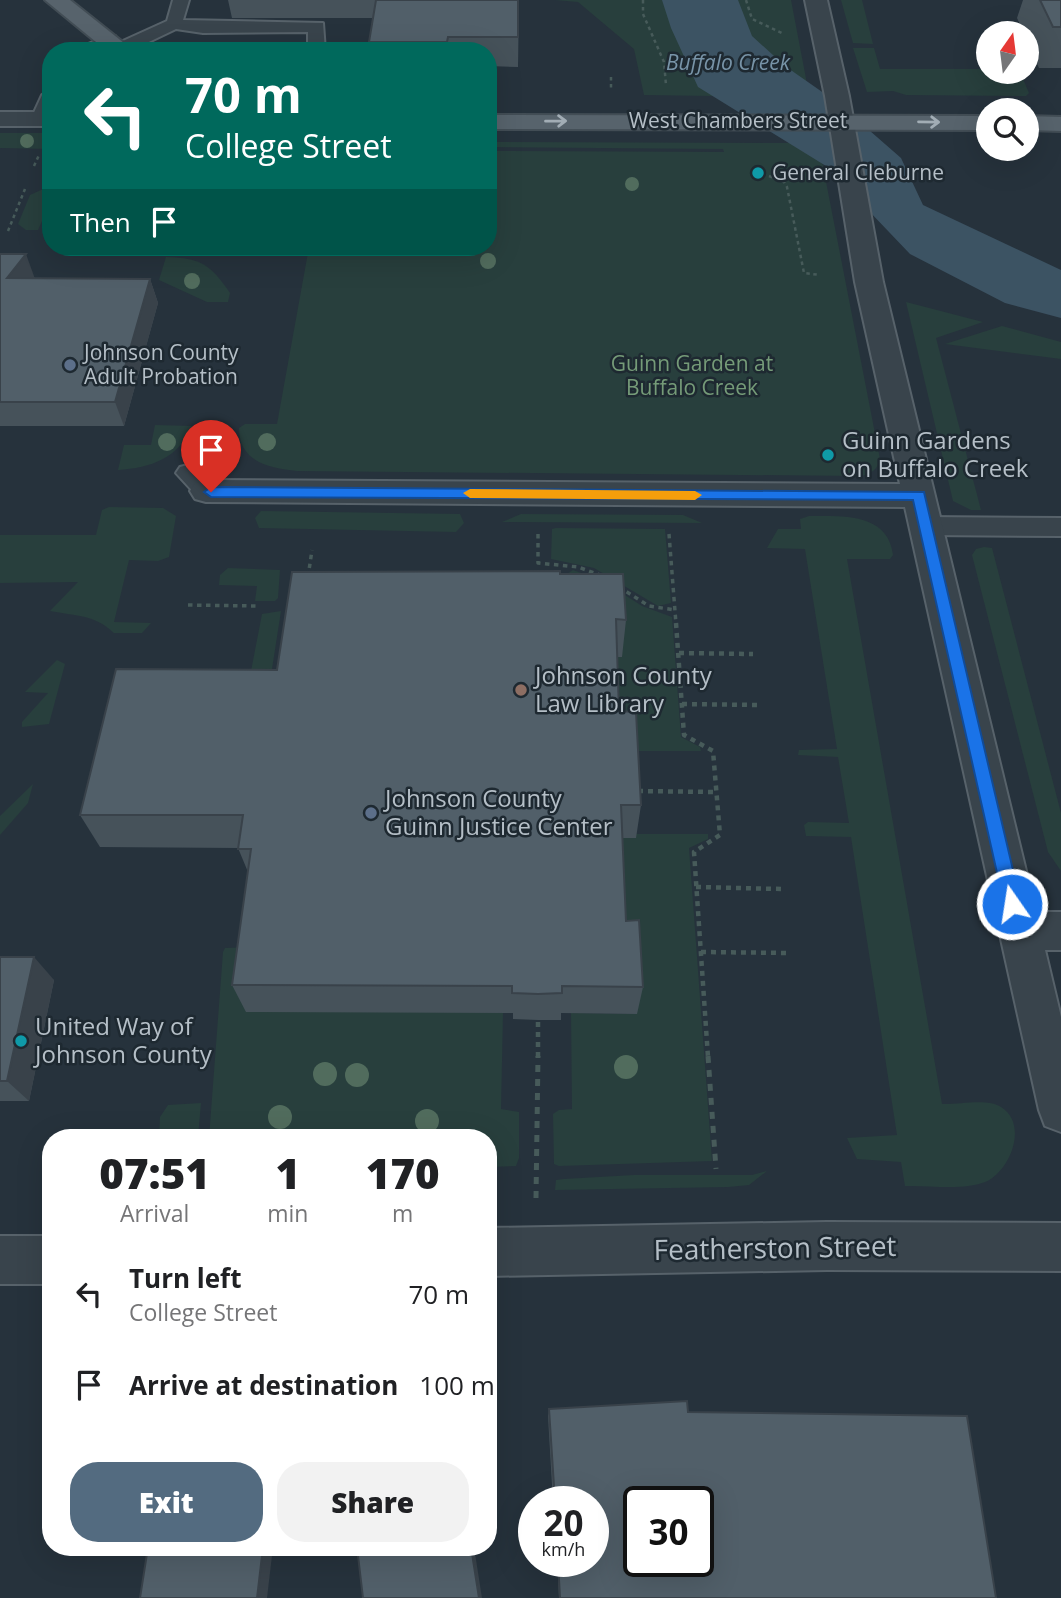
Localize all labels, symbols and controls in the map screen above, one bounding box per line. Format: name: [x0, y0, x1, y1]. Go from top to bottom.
north arrow: [976, 21, 1040, 84]
map controls: [976, 21, 1039, 161]
water label: Buffalo Creek: [666, 48, 791, 76]
text: 70 m: [185, 61, 302, 127]
icon: left: [70, 70, 161, 161]
button: search: [976, 98, 1039, 161]
street label: West Chambers Street: [629, 106, 847, 134]
one-way arrow: [545, 115, 568, 128]
one-way arrow: [917, 116, 940, 129]
text: College Street: [185, 124, 392, 167]
place label: General Cleburne: [772, 158, 944, 186]
marker: General Cleburne: [750, 165, 766, 181]
icon: arrive: [145, 203, 183, 241]
text: Then: [70, 204, 131, 240]
place label: Johnson County Adult Probation: [82, 338, 239, 390]
park label: Guinn Garden at Buffalo Creek: [611, 349, 773, 401]
marker: Johnson County Adult Probation: [62, 357, 78, 373]
pin: [181, 420, 241, 492]
place label: Guinn Gardens on Buffalo Creek: [842, 423, 1029, 484]
icon: arrive: [192, 431, 230, 469]
marker: Guinn Gardens on Buffalo Creek: [820, 447, 836, 463]
place label: Johnson County Law Library: [533, 658, 713, 719]
marker: Johnson County Law Library: [513, 682, 529, 698]
place label: Johnson County Guinn Justice Center: [383, 781, 613, 842]
marker: Johnson County Guinn Justice Center: [363, 805, 379, 821]
position arrow: [975, 867, 1049, 941]
place label: United Way of Johnson County: [33, 1009, 213, 1070]
marker: United Way of Johnson County: [13, 1033, 29, 1049]
text: 07:51: [99, 1144, 210, 1201]
text: 1: [276, 1144, 300, 1201]
text: 170: [366, 1144, 440, 1201]
text: Arrival: [120, 1197, 189, 1229]
text: min: [267, 1197, 308, 1229]
text: m: [392, 1197, 413, 1229]
street label: Featherston Street: [653, 1226, 897, 1268]
text: Turn left: [129, 1260, 241, 1296]
icon: left: [70, 1275, 108, 1313]
text: 70 m: [408, 1276, 469, 1312]
text: College Street: [129, 1296, 277, 1328]
icon: arrive: [70, 1366, 108, 1404]
text: Arrive at destination: [129, 1367, 398, 1403]
text: 100 m: [419, 1367, 495, 1403]
button: Exit: [70, 1462, 263, 1542]
button: Share: [277, 1462, 469, 1542]
speed limit sign: 30: [623, 1486, 714, 1577]
text: 20: [543, 1499, 584, 1546]
text: km/h: [542, 1537, 585, 1561]

